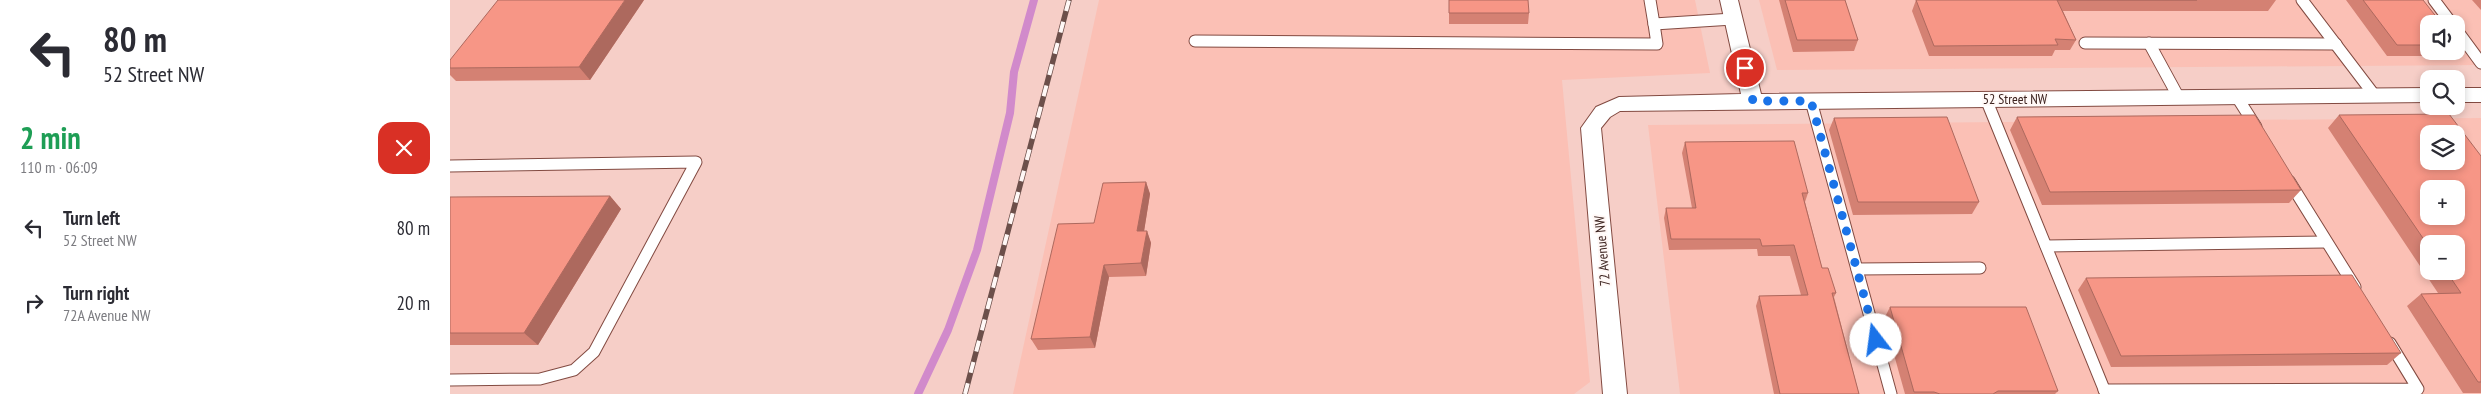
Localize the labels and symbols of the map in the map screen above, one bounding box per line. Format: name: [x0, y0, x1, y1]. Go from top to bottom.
pin: [1724, 47, 1766, 89]
street label: 52 Street NW: [1983, 90, 2048, 108]
street label: 72 Avenue NW: [1590, 215, 1614, 287]
position arrow: [1849, 313, 1901, 365]

